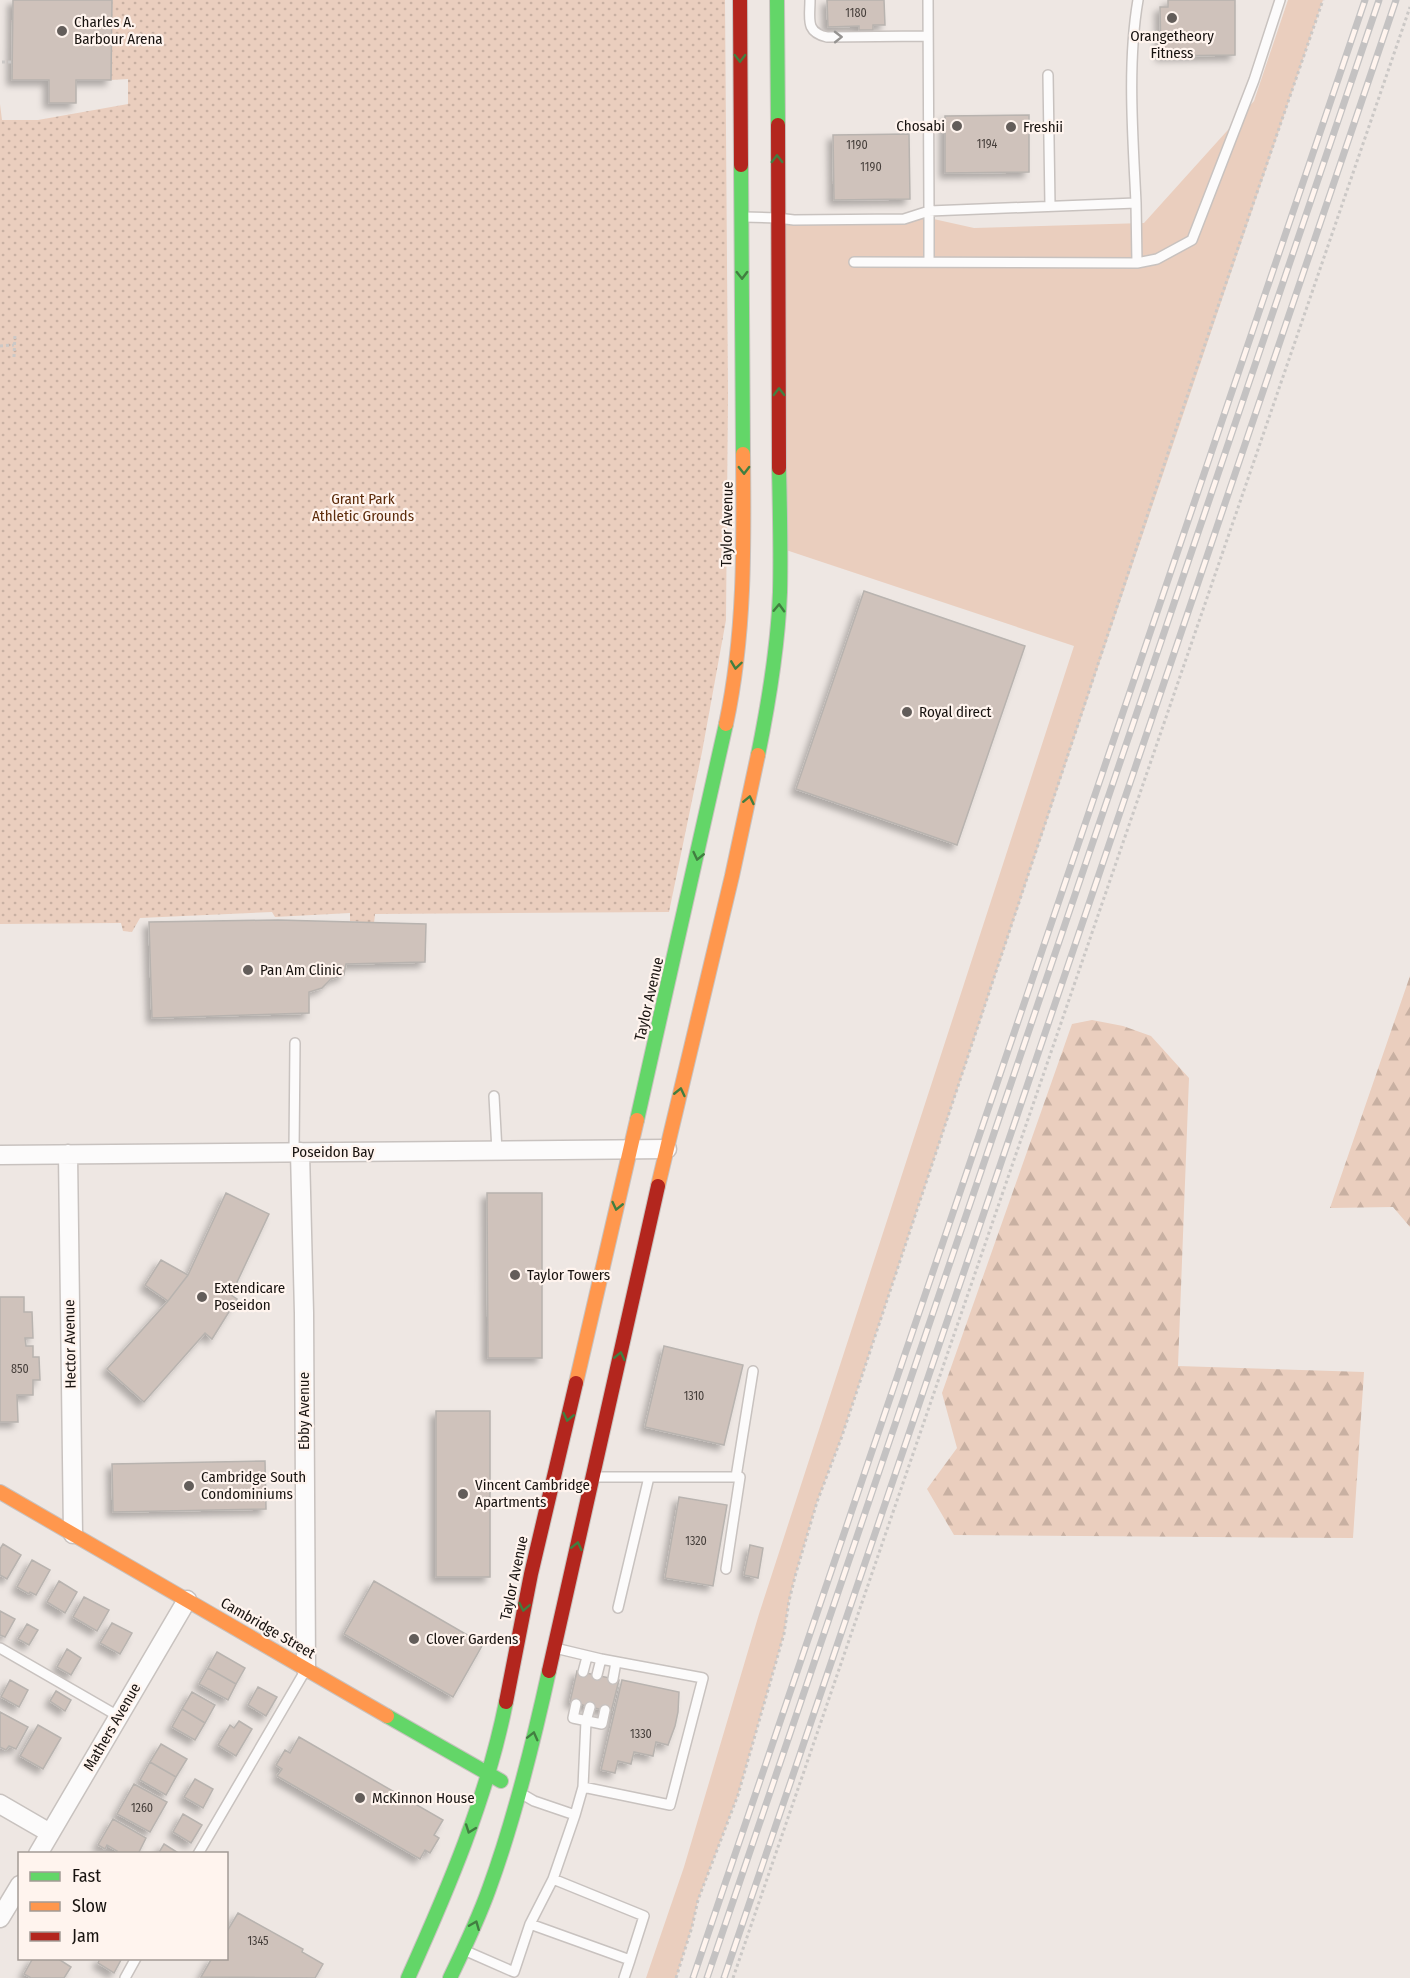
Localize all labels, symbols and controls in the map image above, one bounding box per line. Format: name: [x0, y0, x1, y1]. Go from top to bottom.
house number: 1180: [845, 6, 867, 20]
marker: Orangetheory Fitness: [1165, 11, 1179, 25]
place label: Charles A. Barbour Arena: [74, 13, 163, 48]
marker: Charles A. Barbour Arena: [55, 24, 69, 38]
place label: Orangetheory Fitness: [1130, 27, 1214, 62]
one-way arrow: [833, 31, 842, 43]
one-way arrow: [734, 54, 746, 63]
place label: Chosabi: [896, 117, 945, 135]
place label: Freshii: [1023, 118, 1063, 136]
marker: Chosabi: [950, 119, 964, 133]
marker: Freshii: [1004, 120, 1018, 134]
house number: 1194: [977, 137, 998, 151]
house number: 1190: [846, 138, 868, 152]
one-way arrow: [771, 155, 783, 164]
house number: 1190: [860, 160, 882, 174]
one-way arrow: [736, 271, 748, 280]
one-way arrow: [773, 387, 785, 396]
one-way arrow: [738, 466, 750, 475]
street label: Taylor Avenue: [717, 481, 737, 567]
park label: Grant Park Athletic Grounds: [312, 490, 414, 525]
one-way arrow: [772, 603, 785, 612]
one-way arrow: [731, 660, 743, 670]
place label: Royal direct: [919, 703, 991, 721]
marker: Royal direct: [900, 705, 914, 719]
one-way arrow: [741, 795, 754, 805]
one-way arrow: [692, 851, 705, 861]
street label: Taylor Avenue: [631, 955, 667, 1043]
place label: Pan Am Clinic: [260, 961, 343, 979]
marker: Pan Am Clinic: [241, 963, 255, 977]
one-way arrow: [673, 1087, 686, 1097]
street label: Poseidon Bay: [292, 1143, 374, 1161]
one-way arrow: [611, 1201, 624, 1211]
place label: Taylor Towers: [527, 1266, 610, 1284]
marker: Taylor Towers: [508, 1268, 522, 1282]
place label: Extendicare Poseidon: [214, 1279, 285, 1314]
marker: Extendicare Poseidon: [195, 1290, 209, 1304]
street label: Hector Avenue: [60, 1299, 80, 1389]
one-way arrow: [613, 1351, 626, 1361]
house number: 850: [11, 1362, 29, 1376]
street label: Ebby Avenue: [295, 1372, 313, 1450]
house number: 1310: [684, 1389, 704, 1403]
one-way arrow: [562, 1411, 575, 1421]
place label: Cambridge South Condominiums: [201, 1468, 306, 1503]
place label: Vincent Cambridge Apartments: [475, 1476, 590, 1511]
marker: Cambridge South Condominiums: [182, 1479, 196, 1493]
marker: Vincent Cambridge Apartments: [456, 1487, 470, 1501]
street label: Taylor Avenue: [496, 1534, 532, 1622]
house number: 1320: [685, 1534, 707, 1548]
one-way arrow: [570, 1541, 583, 1551]
street label: Cambridge Street: [218, 1594, 318, 1662]
one-way arrow: [518, 1601, 531, 1611]
place label: Clover Gardens: [426, 1630, 519, 1648]
marker: Clover Gardens: [407, 1632, 421, 1646]
street label: Mathers Avenue: [80, 1680, 144, 1774]
house number: 1330: [630, 1727, 652, 1741]
one-way arrow: [525, 1731, 538, 1741]
place label: McKinnon House: [372, 1789, 475, 1807]
marker: McKinnon House: [353, 1791, 367, 1805]
house number: 1260: [131, 1801, 153, 1815]
one-way arrow: [465, 1823, 478, 1834]
legend: [18, 1852, 228, 1960]
text: Fast: [72, 1865, 101, 1887]
text: Slow: [72, 1895, 107, 1917]
one-way arrow: [468, 1921, 480, 1932]
text: Jam: [72, 1925, 100, 1947]
house number: 1345: [247, 1934, 269, 1948]

